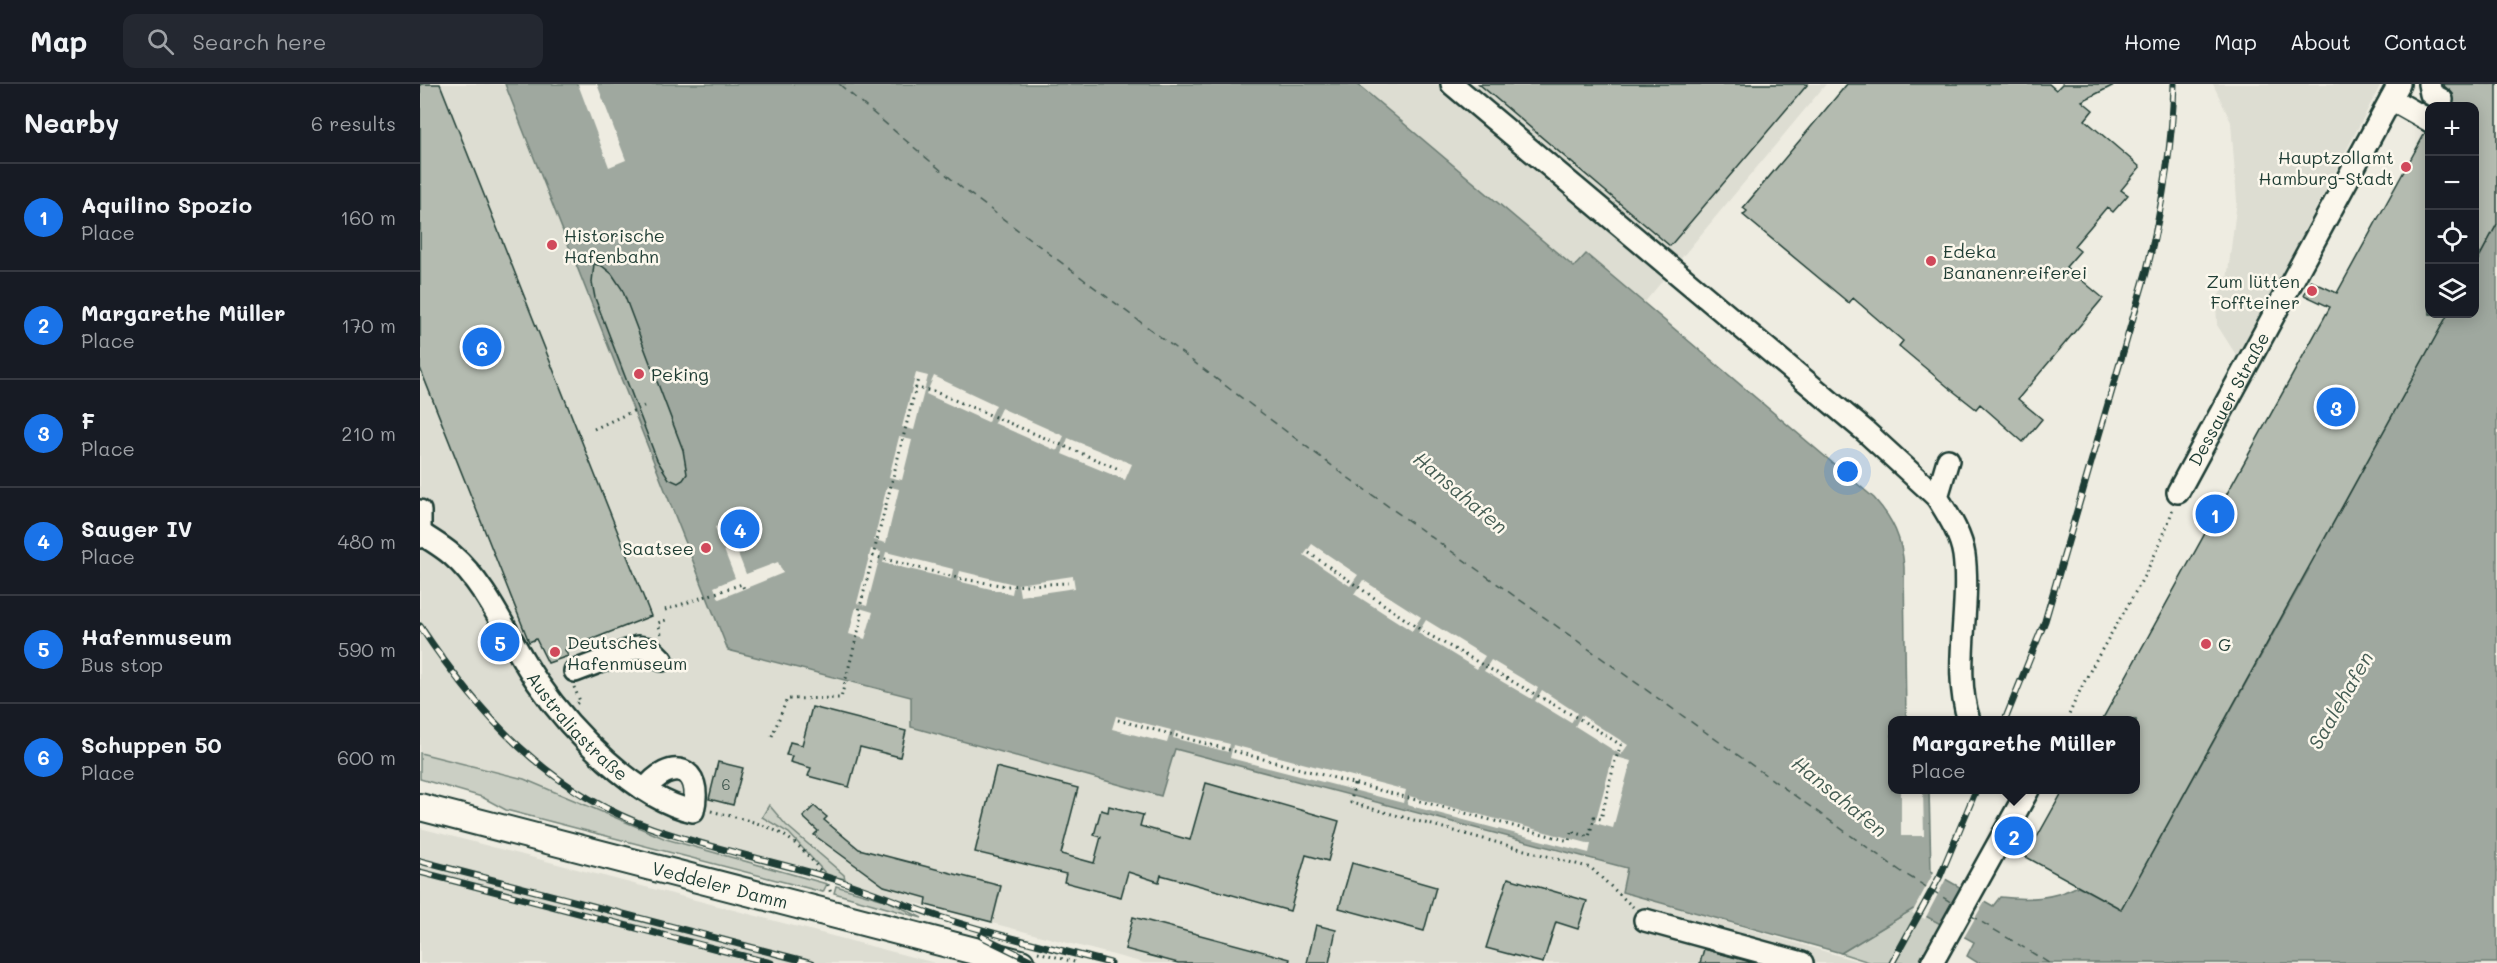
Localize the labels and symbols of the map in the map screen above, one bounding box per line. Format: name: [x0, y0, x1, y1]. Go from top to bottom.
place label: Hauptzollamt Hamburg-Stadt: [2259, 145, 2394, 190]
marker: Hauptzollamt Hamburg-Stadt: [2399, 160, 2413, 174]
place label: Historische Hafenbahn: [564, 223, 665, 268]
marker: Historische Hafenbahn: [545, 238, 559, 252]
place label: Edeka Bananenreiferei: [1943, 239, 2087, 284]
marker: Edeka Bananenreiferei: [1924, 254, 1938, 268]
place label: Zum lütten Foffteiner: [2207, 269, 2300, 314]
marker: Zum lütten Foffteiner: [2305, 284, 2319, 298]
pin: 6: [462, 324, 502, 370]
street label: Dessauer Straße: [2182, 328, 2275, 470]
place label: Peking: [651, 362, 709, 386]
marker: Peking: [632, 367, 646, 381]
pin: 3: [2316, 384, 2356, 430]
water label: Hansahafen: [1409, 445, 1513, 539]
your location: [1833, 457, 1862, 486]
pin: 1: [2196, 492, 2234, 536]
pin: 4: [720, 506, 760, 552]
place label: Saatsee: [622, 536, 694, 560]
marker: Saatsee: [699, 541, 713, 555]
pin: 5: [480, 620, 520, 664]
place label: Deutsches Hafenmuseum: [567, 630, 687, 675]
place label: G: [2218, 632, 2231, 656]
marker: G: [2199, 637, 2213, 651]
marker: Deutsches Hafenmuseum: [548, 645, 562, 659]
water label: Saalehafen: [2302, 646, 2378, 754]
street label: Australiastraße: [522, 667, 633, 786]
water label: Hansahafen: [1787, 750, 1893, 842]
house number: 6: [721, 774, 731, 794]
pin: 2: [1994, 814, 2034, 858]
street label: Veddeler Damm: [650, 856, 791, 914]

